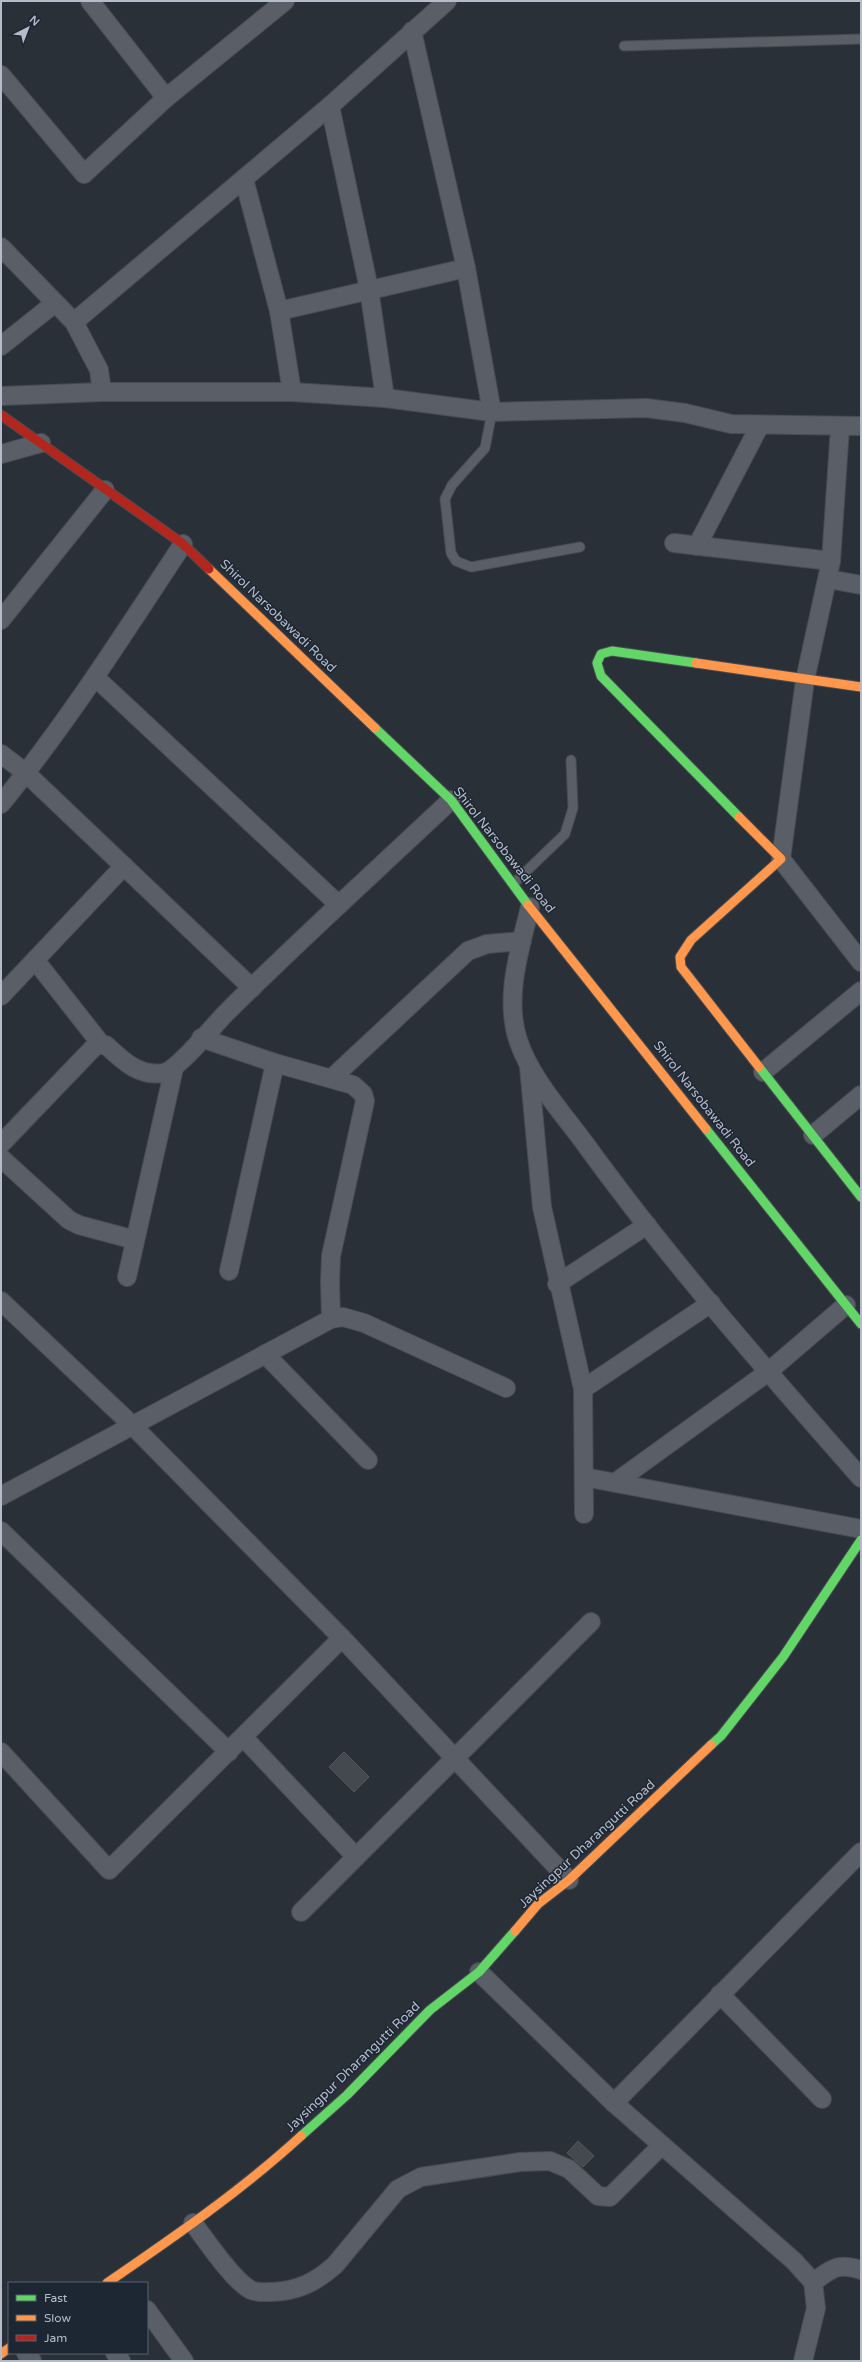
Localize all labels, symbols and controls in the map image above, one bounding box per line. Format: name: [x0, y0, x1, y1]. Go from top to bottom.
north arrow: [8, 8, 48, 48]
text: N: [27, 13, 42, 29]
street label: Shirol Narsobawadi Road: [216, 556, 340, 676]
street label: Shirol Narsobawadi Road: [450, 784, 558, 916]
street label: Shirol Narsobawadi Road: [650, 1038, 758, 1170]
street label: Jaysingpur Dharangutti Road: [515, 1777, 659, 1911]
street label: Jaysingpur Dharangutti Road: [282, 1998, 424, 2136]
legend: [8, 2282, 148, 2354]
text: Fast: [44, 2291, 68, 2305]
text: Slow: [44, 2311, 71, 2325]
text: Jam: [44, 2331, 67, 2345]

